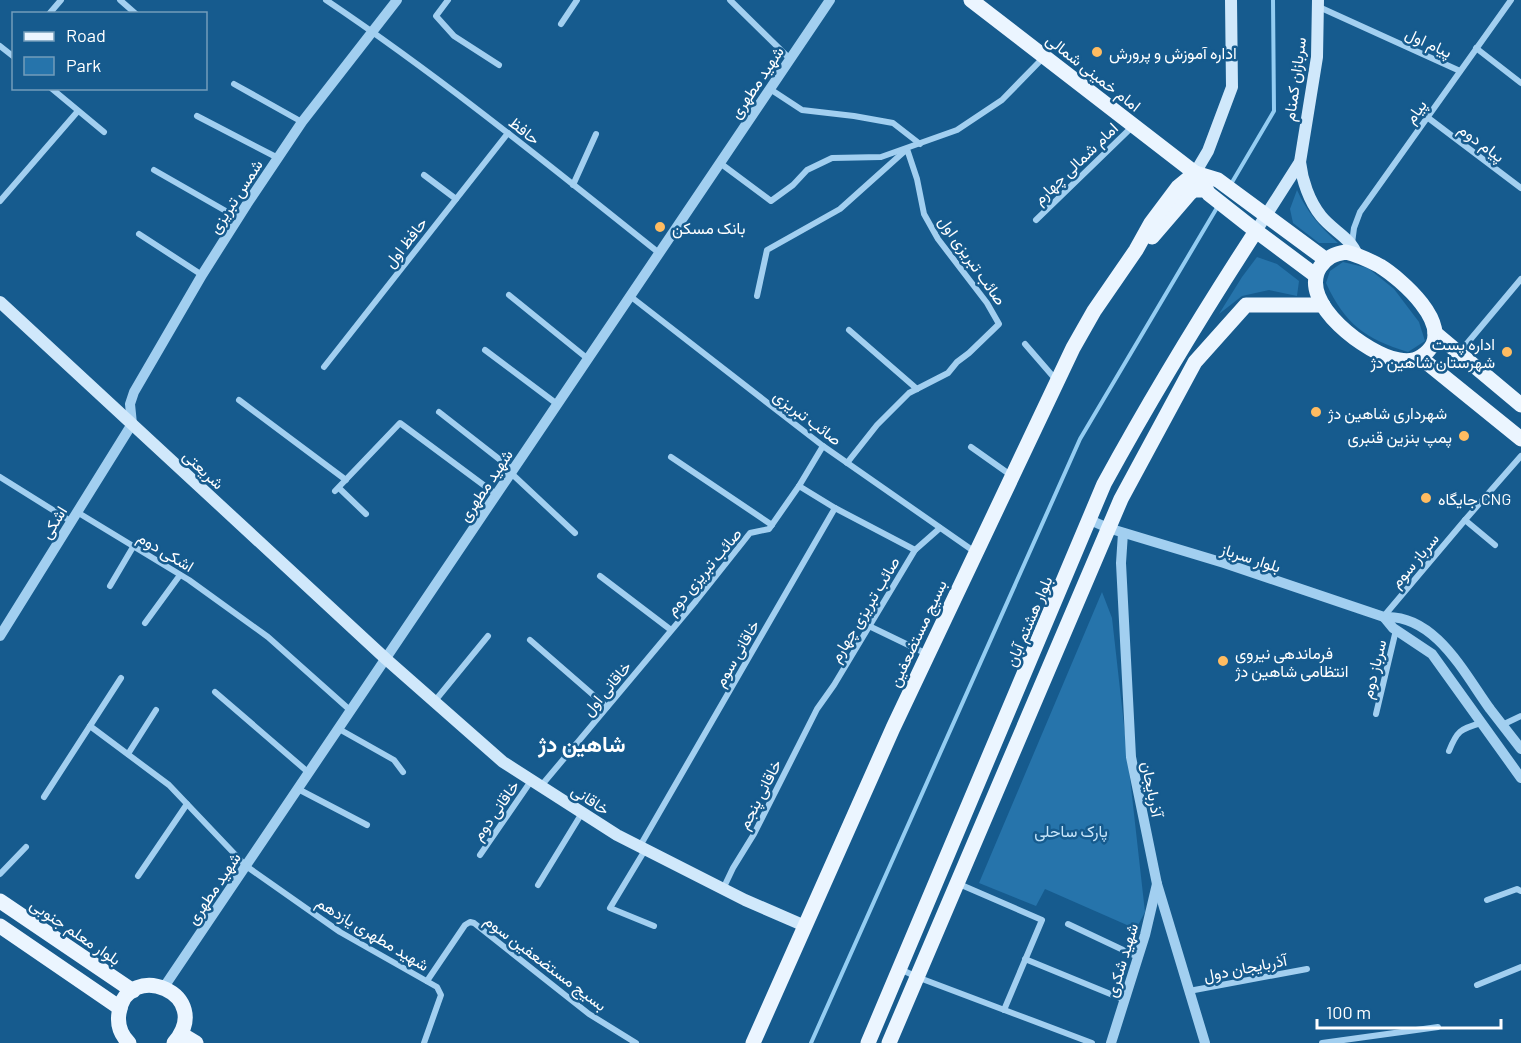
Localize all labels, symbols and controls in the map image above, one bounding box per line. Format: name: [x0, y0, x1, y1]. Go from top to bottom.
legend: [12, 12, 207, 90]
street label: پیام اول: [1401, 23, 1455, 64]
text: Road: [66, 24, 106, 46]
street label: امام خمینی شمالی: [1042, 29, 1145, 116]
street label: سربازان کمنام: [1279, 36, 1311, 123]
street label: شهید مطهری: [725, 42, 789, 123]
place label: اداره آموزش و پرورش: [1109, 43, 1237, 65]
marker: اداره آموزش و پرورش: [1090, 45, 1104, 59]
text: Park: [66, 54, 101, 76]
street label: پیام: [1400, 95, 1432, 128]
street label: حافظ: [506, 112, 545, 148]
street label: امام شمالی چهارم: [1029, 118, 1123, 210]
street label: پیام دوم: [1454, 119, 1509, 168]
street label: شمس تبریزی: [204, 155, 268, 238]
street label: صائب تبریزی اول: [934, 212, 1011, 309]
street label: حافظ اول: [379, 213, 432, 272]
place label: بانک مسکن: [672, 218, 746, 239]
marker: بانک مسکن: [653, 220, 667, 234]
place label: اداره پست شهرستان شاهین دژ: [1369, 334, 1495, 373]
marker: اداره پست شهرستان شاهین دژ: [1500, 345, 1514, 359]
street label: صائب تبریزی: [769, 385, 846, 450]
place label: شهرداری شاهین دژ: [1327, 403, 1447, 424]
marker: شهرداری شاهین دژ: [1309, 405, 1323, 419]
place label: پمپ بنزین قنبری: [1347, 427, 1452, 449]
marker: پمپ بنزین قنبری: [1457, 429, 1471, 443]
street label: شریعتی: [178, 445, 228, 494]
street label: شهید مطهری: [454, 445, 518, 526]
place label: جایگاه CNG: [1438, 489, 1511, 509]
marker: جایگاه CNG: [1419, 491, 1433, 505]
street label: اشکی: [36, 502, 72, 543]
street label: صائب تبریزی دوم: [661, 524, 746, 620]
street label: اشکی دوم: [133, 527, 198, 577]
street label: سرباز سوم: [1386, 529, 1444, 592]
street label: بلوار سرباز: [1217, 538, 1283, 578]
street label: صائب تبریزی چهارم: [825, 553, 906, 667]
street label: بلوار هشتم آبان: [1000, 573, 1057, 670]
street label: بسیج مستضعفین: [884, 577, 953, 691]
street label: خاقانی سوم: [709, 616, 765, 691]
street label: سرباز دوم: [1356, 637, 1391, 701]
place label: فرماندهی نیروی انتظامی شاهین دژ: [1234, 643, 1349, 682]
marker: فرماندهی نیروی انتظامی شاهین دژ: [1216, 654, 1230, 668]
street label: خاقانی اول: [578, 657, 636, 721]
district label: شاهین دژ: [537, 730, 626, 758]
street label: خاقانی پنجم: [733, 756, 788, 834]
street label: آذربایجان: [1136, 760, 1168, 820]
street label: خاقانی دوم: [467, 776, 524, 845]
street label: خاقانی: [567, 780, 614, 820]
park label: پارک ساحلی: [1034, 821, 1108, 843]
street label: شهید مطهری: [182, 848, 246, 929]
street label: شهید مطهری یازدهم: [312, 892, 433, 976]
street label: بلوار معلم جنوبی: [26, 894, 125, 970]
street label: بسیج مستضعفین سوم: [479, 910, 611, 1017]
street label: شهید شکری: [1101, 921, 1143, 1000]
street label: آذربایجان دول: [1202, 949, 1290, 986]
scale bar: [1317, 992, 1502, 1030]
text: 100 m: [1326, 1001, 1371, 1023]

